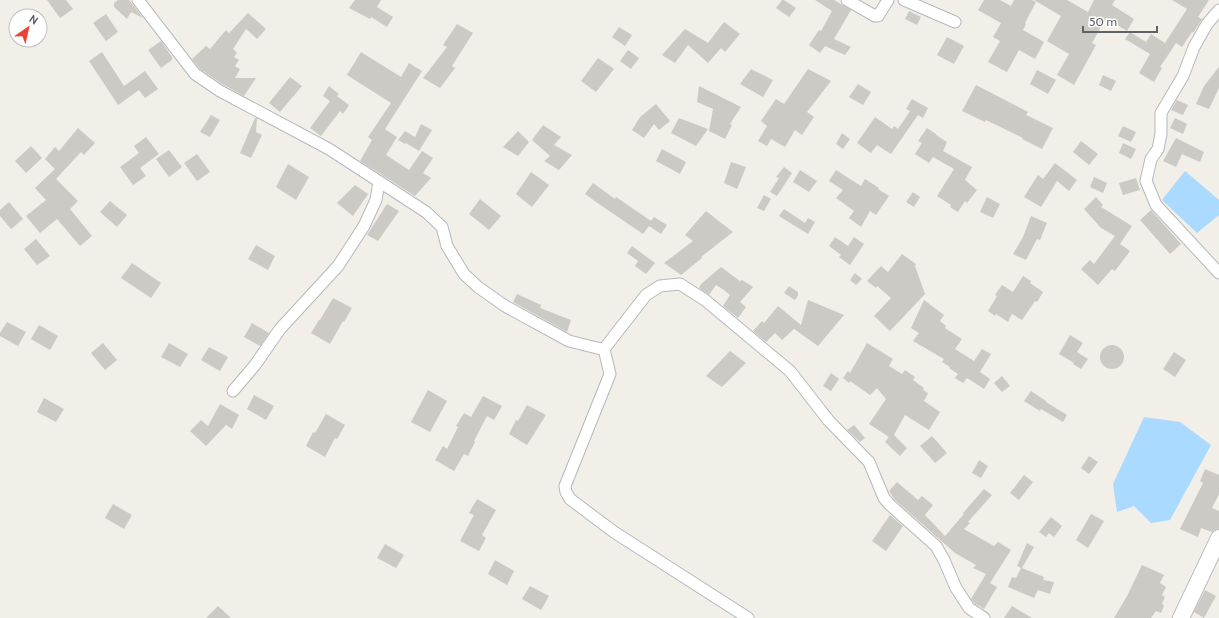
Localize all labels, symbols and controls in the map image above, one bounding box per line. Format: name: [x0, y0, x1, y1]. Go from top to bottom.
north arrow: [8, 8, 48, 48]
scale bar: [1083, 8, 1157, 34]
text: N: [26, 12, 41, 28]
text: 50 m: [1089, 14, 1117, 29]

